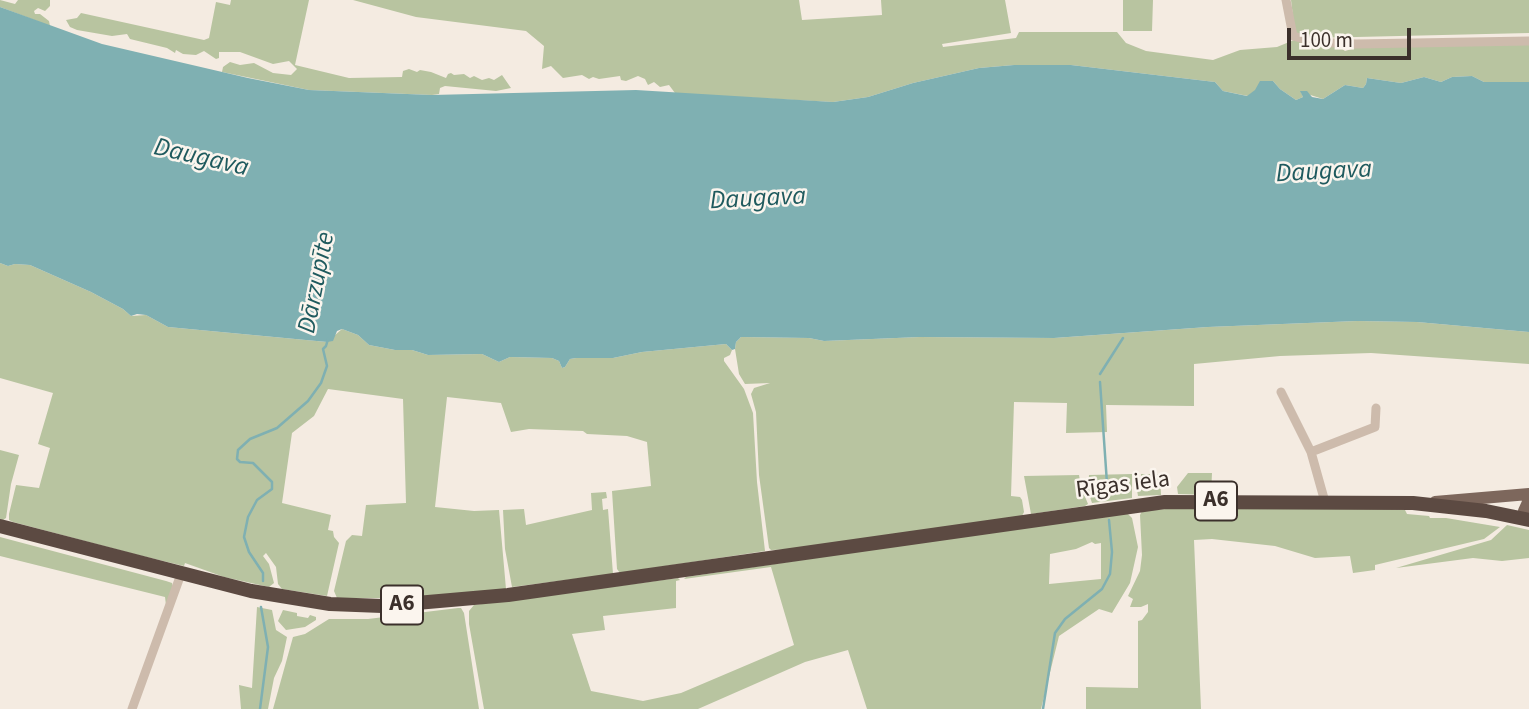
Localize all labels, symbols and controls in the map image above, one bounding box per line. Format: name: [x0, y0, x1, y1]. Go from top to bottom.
scale bar: [1291, 14, 1415, 58]
text: 100 m: [1300, 25, 1353, 55]
water label: Daugava: [151, 133, 251, 185]
water label: Daugava: [1275, 155, 1373, 191]
water label: Daugava: [709, 182, 807, 218]
water label: Dārzupīte: [293, 230, 343, 336]
street label: Rīgas iela: [1074, 466, 1172, 506]
road number: A6: [1195, 481, 1237, 520]
road number: A6: [381, 586, 423, 624]

